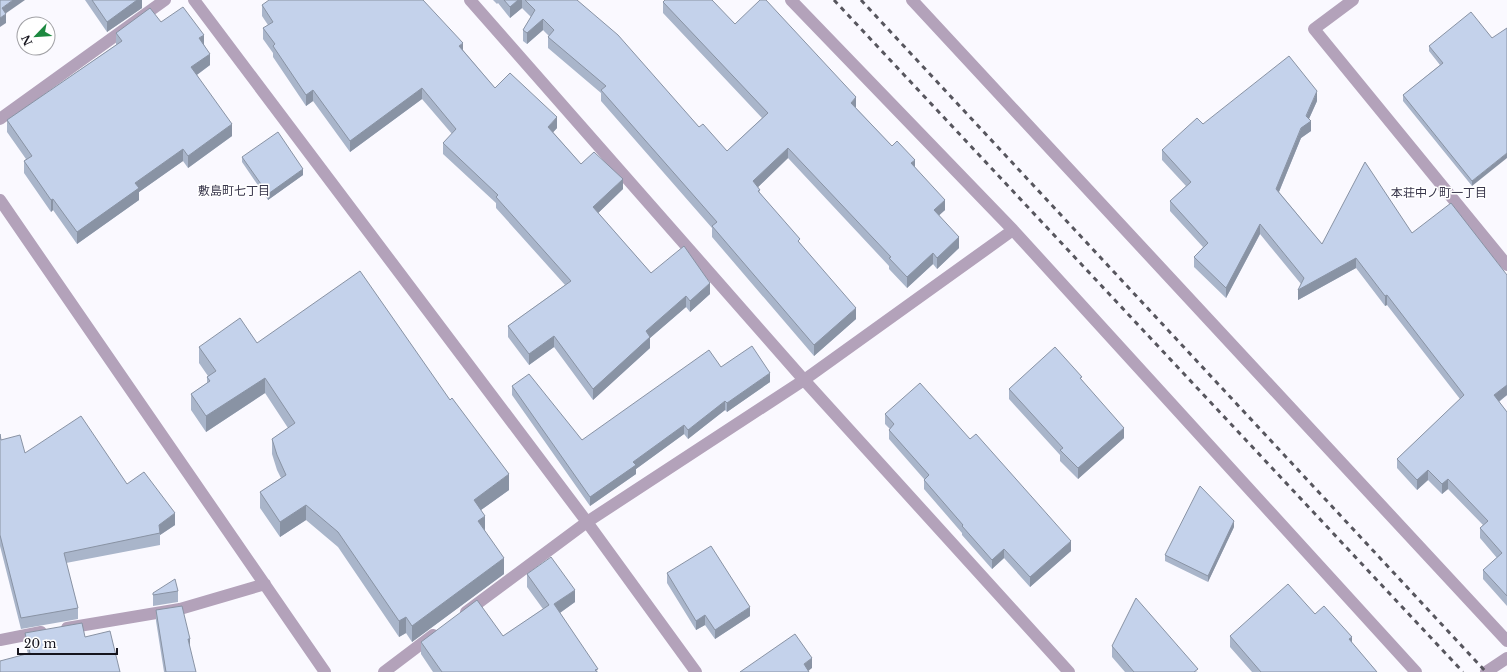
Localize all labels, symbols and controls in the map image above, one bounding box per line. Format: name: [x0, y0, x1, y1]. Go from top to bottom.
north arrow: [16, 16, 56, 56]
text: N: [18, 32, 35, 48]
district label: 敷島町七丁目: [198, 183, 270, 198]
district label: 本荘中ノ町一丁目: [1391, 185, 1487, 200]
scale bar: [18, 630, 117, 656]
text: 20 m: [24, 636, 56, 651]

